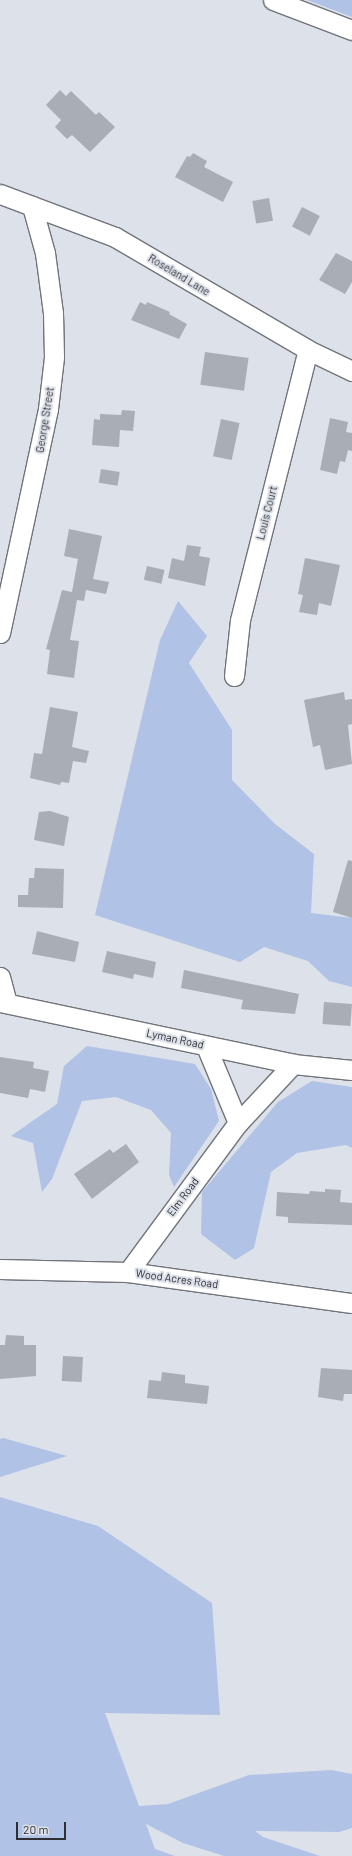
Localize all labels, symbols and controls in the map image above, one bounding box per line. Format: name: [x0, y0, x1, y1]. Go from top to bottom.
street label: Roseland Lane: [146, 251, 212, 299]
street label: George Street: [33, 386, 57, 454]
street label: Louis Court: [254, 485, 280, 541]
street label: Lyman Road: [145, 1026, 205, 1052]
street label: Elm Road: [164, 1175, 202, 1219]
street label: Wood Acres Road: [135, 1267, 219, 1291]
scale bar: [18, 1814, 68, 1840]
text: 20 m: [23, 1822, 49, 1836]

